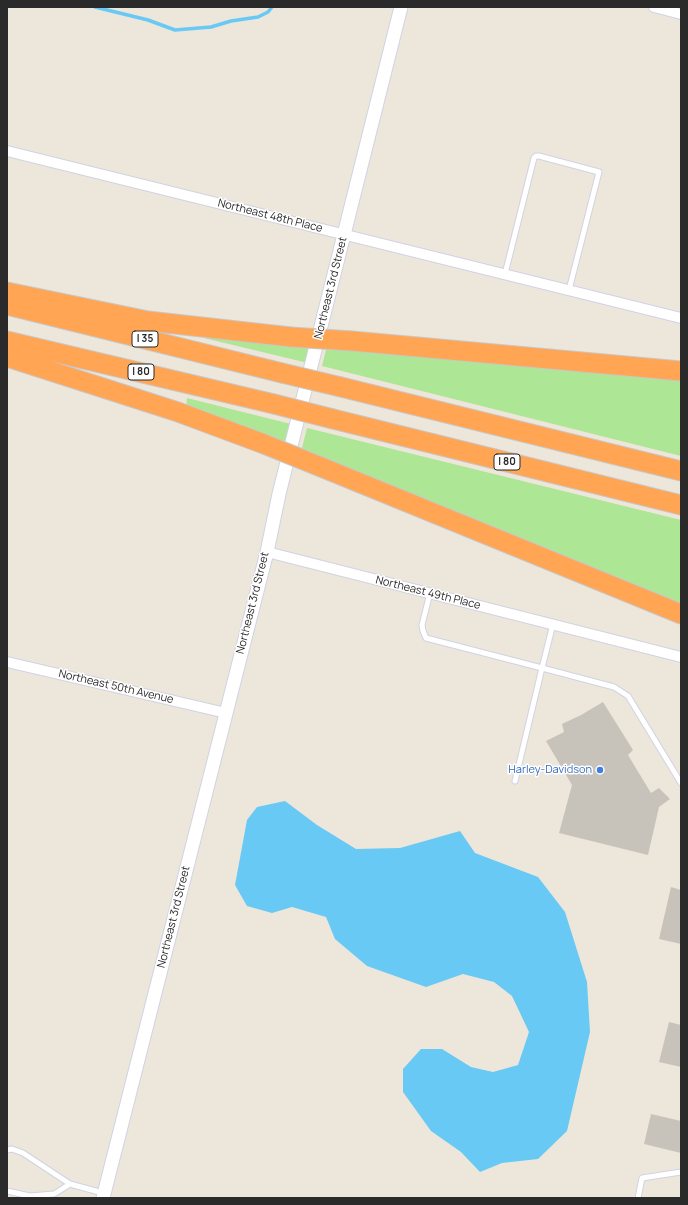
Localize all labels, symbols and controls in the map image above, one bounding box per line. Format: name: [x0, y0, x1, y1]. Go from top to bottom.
street label: Northeast 48th Place: [216, 197, 324, 235]
street label: Northeast 3rd Street: [312, 236, 350, 340]
road number: I 35: [132, 331, 158, 347]
road number: I 80: [128, 364, 154, 380]
road number: I 80: [494, 454, 520, 470]
street label: Northeast 3rd Street: [234, 551, 272, 655]
street label: Northeast 49th Place: [374, 574, 482, 612]
street label: Northeast 50th Avenue: [57, 667, 175, 707]
place label: Harley-Davidson: [508, 763, 592, 777]
marker: Harley-Davidson: [595, 765, 605, 775]
street label: Northeast 3rd Street: [155, 865, 193, 969]

